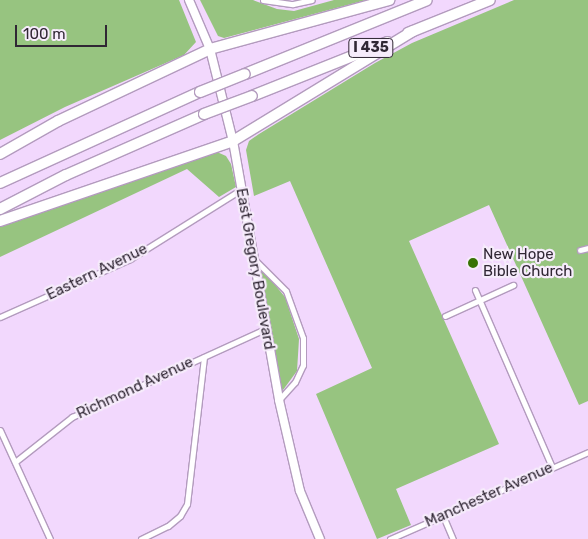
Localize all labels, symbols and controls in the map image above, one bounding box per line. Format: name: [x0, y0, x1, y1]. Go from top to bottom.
scale bar: [18, 15, 110, 47]
text: 100 m: [23, 25, 65, 43]
road number: I 435: [347, 36, 395, 59]
street label: East Gregory Boulevard: [232, 187, 278, 351]
street label: Eastern Avenue: [43, 240, 151, 304]
place label: New Hope Bible Church: [483, 245, 572, 280]
marker: New Hope Bible Church: [467, 257, 479, 269]
street label: Richmond Avenue: [74, 353, 196, 423]
street label: Manchester Avenue: [422, 459, 556, 531]

